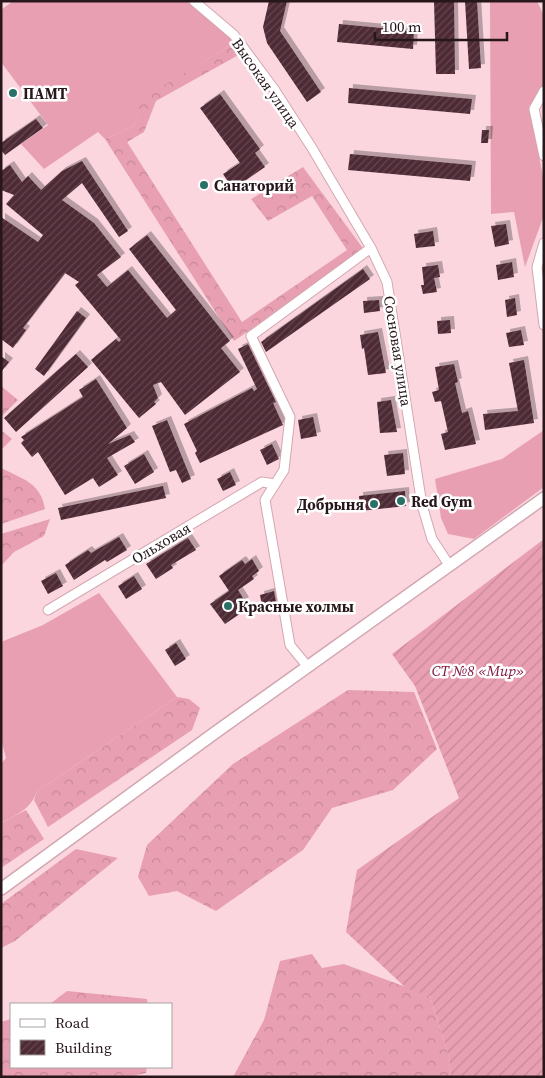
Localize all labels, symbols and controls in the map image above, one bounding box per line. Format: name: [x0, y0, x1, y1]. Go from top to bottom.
scale bar: [375, 10, 508, 42]
text: 100 m: [382, 16, 422, 37]
street label: Высокая улица: [227, 34, 305, 133]
place label: ПАМТ: [23, 83, 68, 104]
marker: ПАМТ: [7, 87, 19, 99]
place label: Санаторий: [214, 175, 294, 196]
marker: Санаторий: [198, 179, 210, 191]
street label: Сосновая улица: [379, 294, 417, 408]
place label: Red Gym: [411, 491, 473, 512]
place label: Добрыня: [297, 494, 364, 515]
marker: Red Gym: [395, 495, 407, 507]
marker: Добрыня: [368, 498, 380, 510]
street label: Ольховая: [127, 517, 195, 569]
place label: Красные холмы: [238, 596, 354, 617]
marker: Красные холмы: [222, 600, 234, 612]
park label: СТ №8 «Мир»: [432, 660, 524, 681]
legend: [10, 1003, 172, 1068]
text: Road: [55, 1012, 89, 1033]
text: Building: [55, 1037, 112, 1058]

